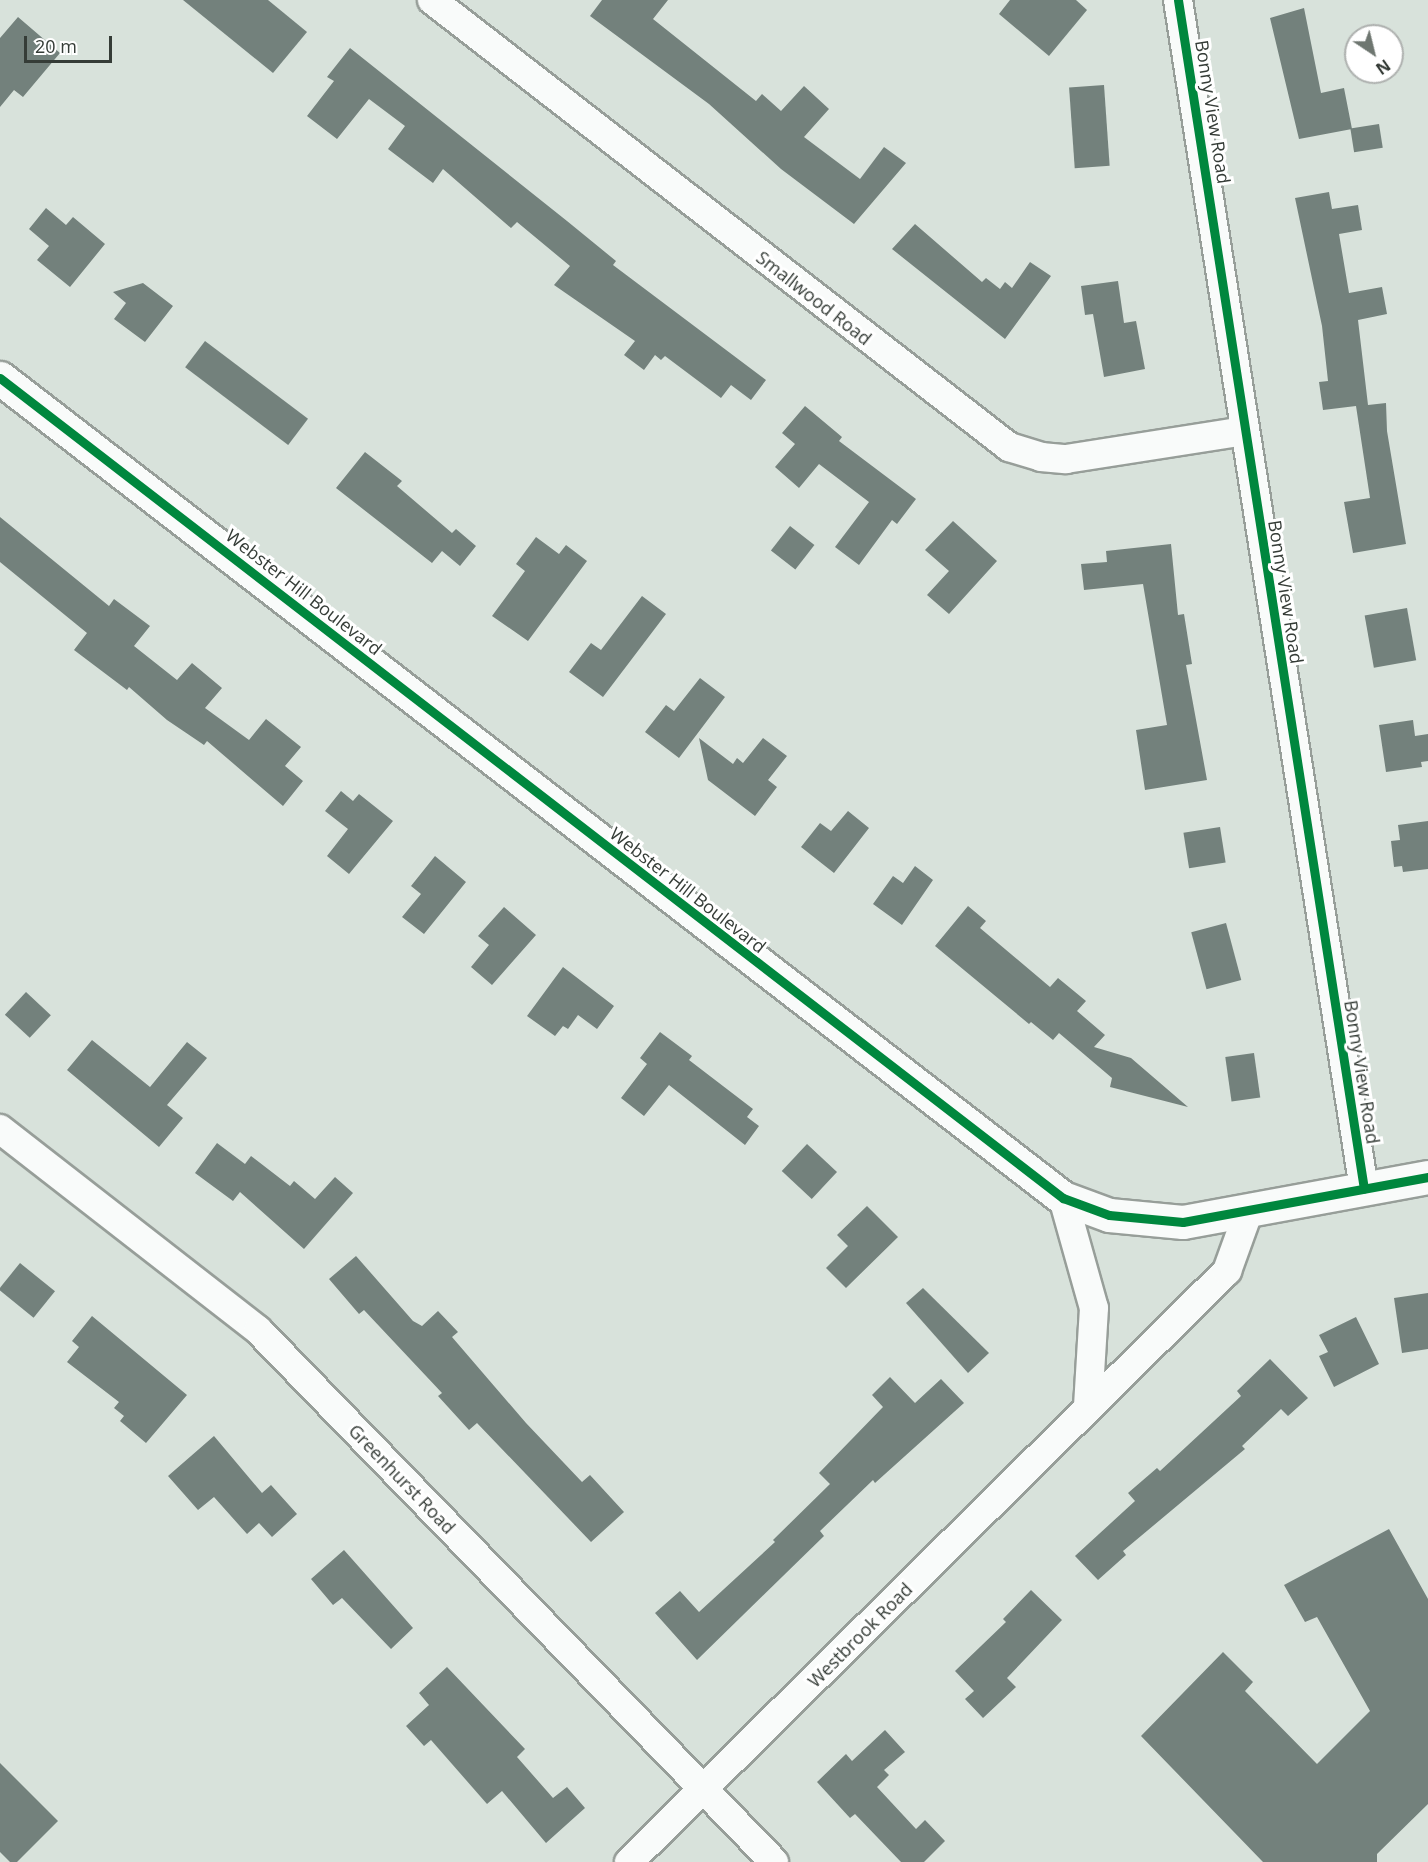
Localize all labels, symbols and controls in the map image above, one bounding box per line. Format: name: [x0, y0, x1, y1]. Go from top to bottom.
scale bar: [27, 24, 116, 62]
north arrow: [1344, 24, 1404, 84]
text: 20 m: [35, 34, 77, 58]
street label: Bonny View Road: [1191, 39, 1235, 185]
text: N: [1372, 54, 1395, 80]
street label: Smallwood Road: [752, 246, 876, 350]
street label: Bonny View Road: [1264, 519, 1308, 665]
street label: Webster Hill Boulevard: [222, 524, 386, 660]
street label: Webster Hill Boulevard: [606, 822, 770, 958]
street label: Bonny View Road: [1340, 999, 1384, 1145]
street label: Greenhurst Road: [344, 1420, 460, 1538]
street label: Westbrook Road: [803, 1578, 917, 1692]

